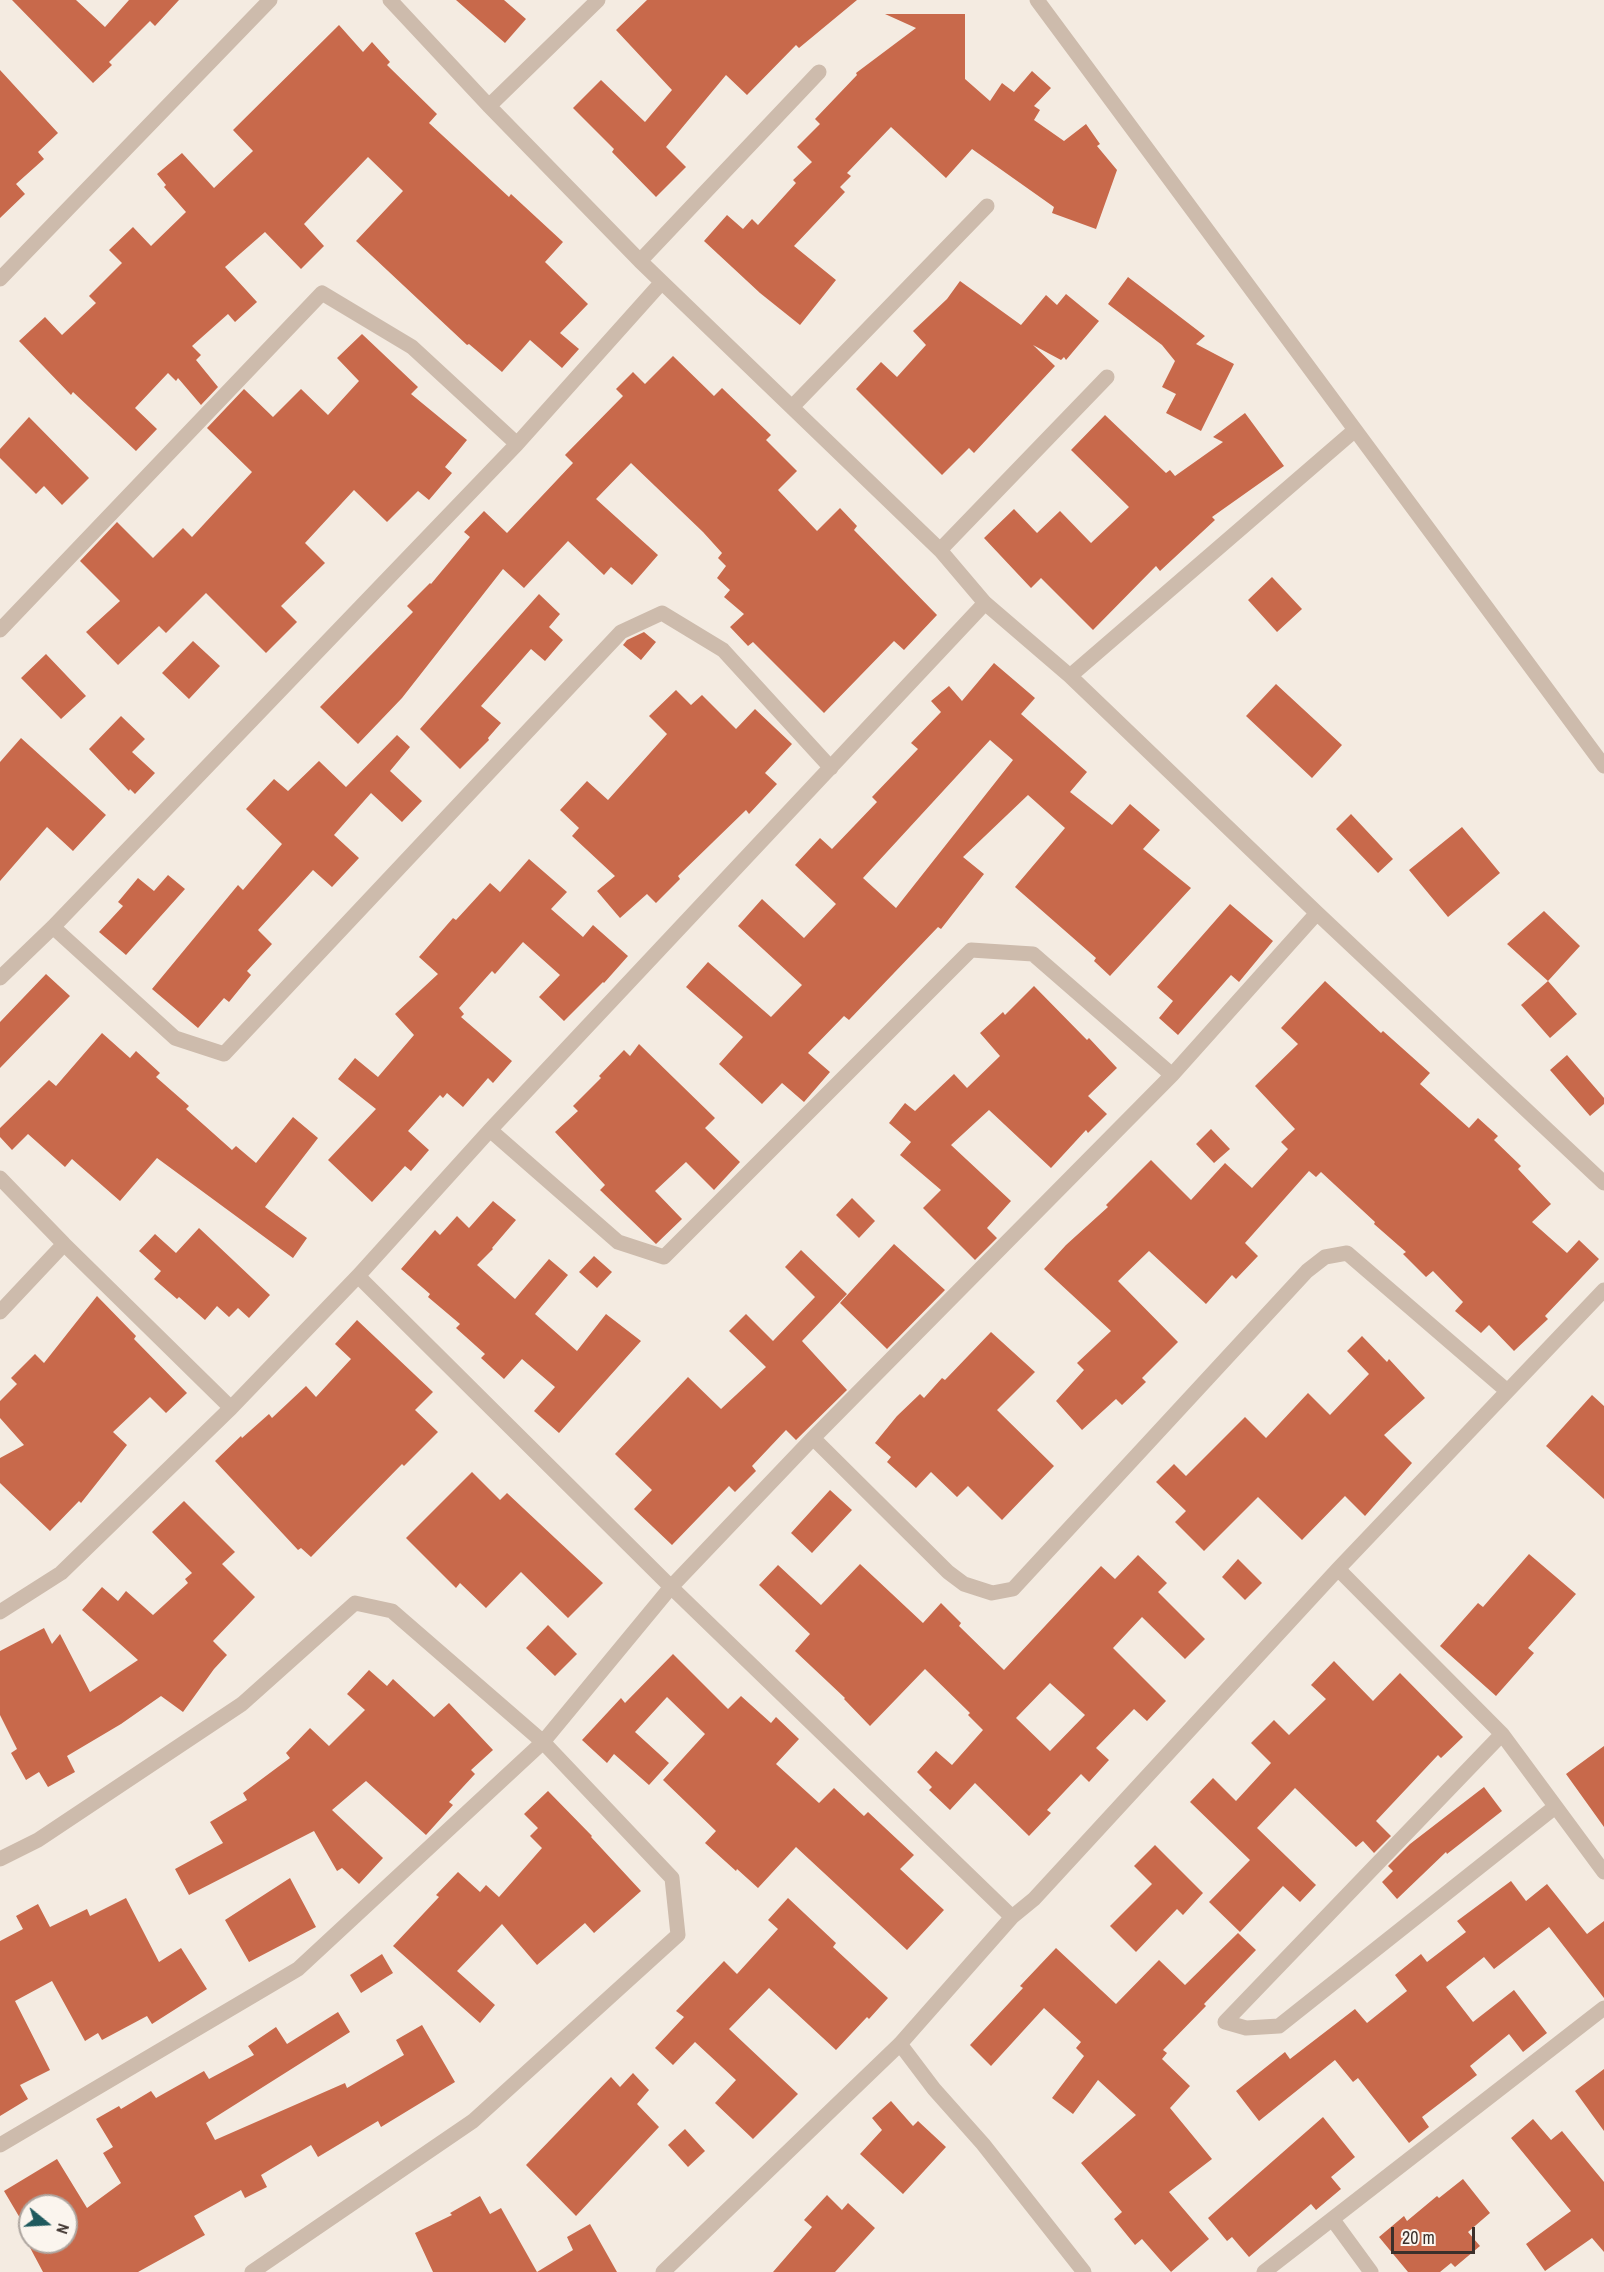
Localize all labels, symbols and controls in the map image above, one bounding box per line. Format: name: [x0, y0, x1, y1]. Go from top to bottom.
north arrow: [18, 2194, 78, 2254]
scale bar: [1394, 2215, 1478, 2253]
text: N: [51, 2221, 75, 2237]
text: 20 m: [1402, 2225, 1435, 2250]

